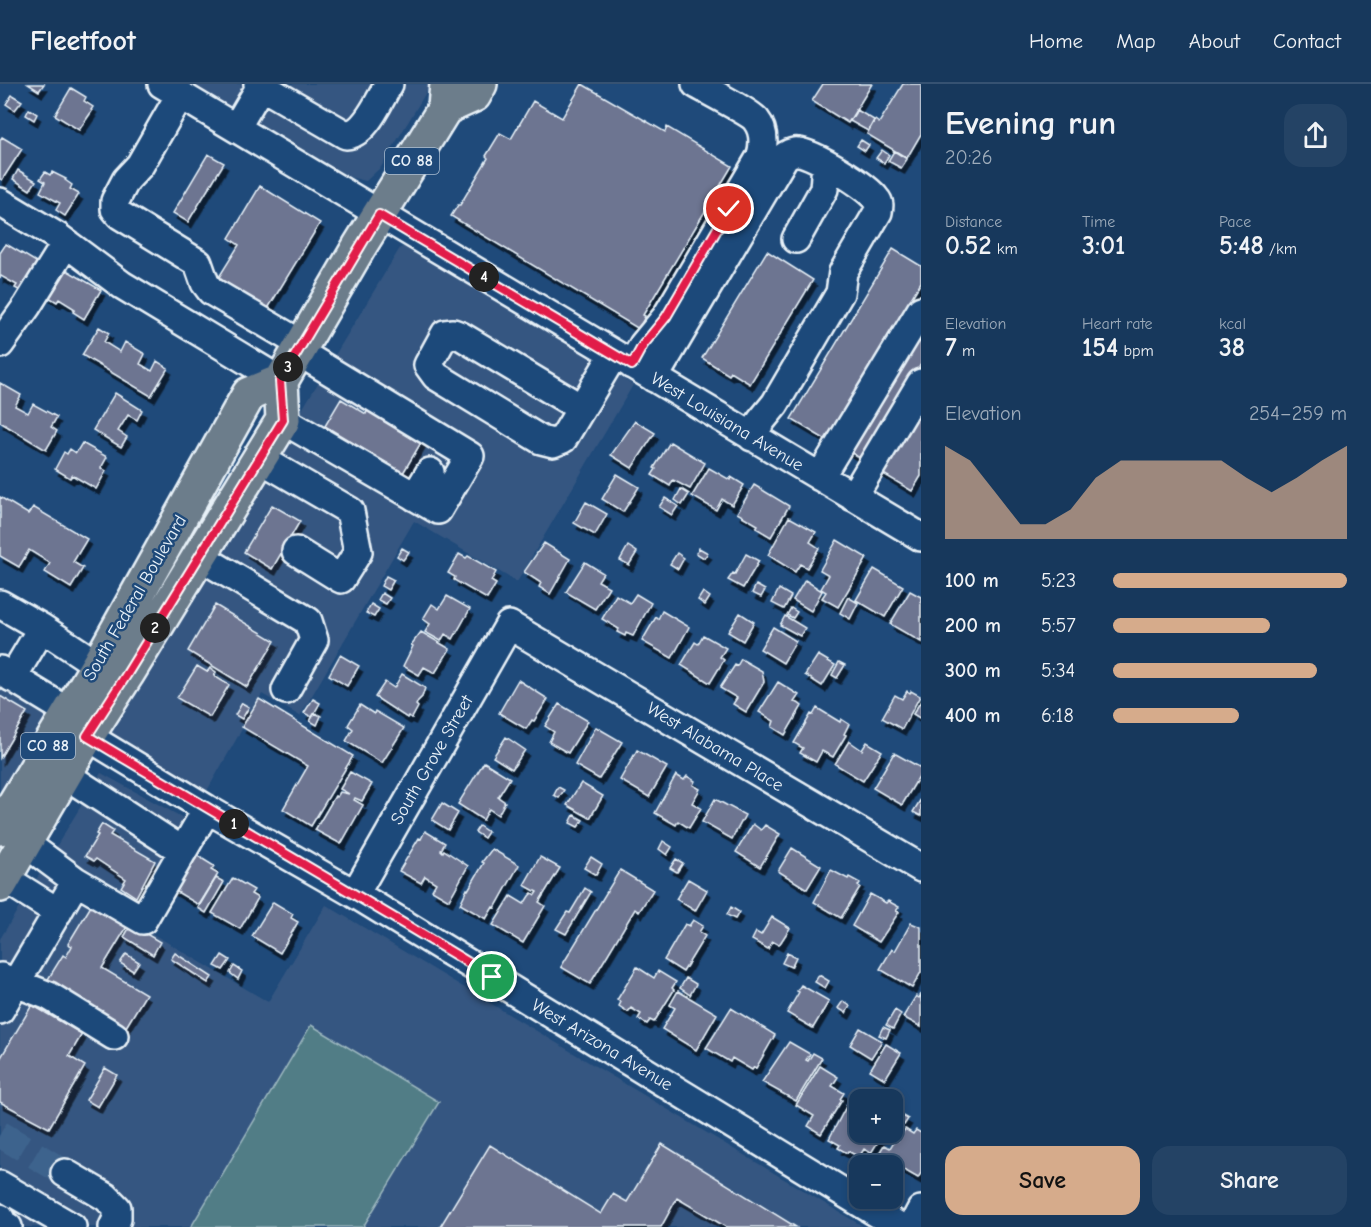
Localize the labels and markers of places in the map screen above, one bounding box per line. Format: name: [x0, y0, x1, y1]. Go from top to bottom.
pin: [703, 183, 754, 234]
pin: 4: [469, 262, 499, 292]
pin: 3: [273, 352, 303, 382]
pin: 2: [140, 613, 170, 643]
pin: 1: [219, 809, 249, 839]
pin: [466, 951, 517, 1002]

